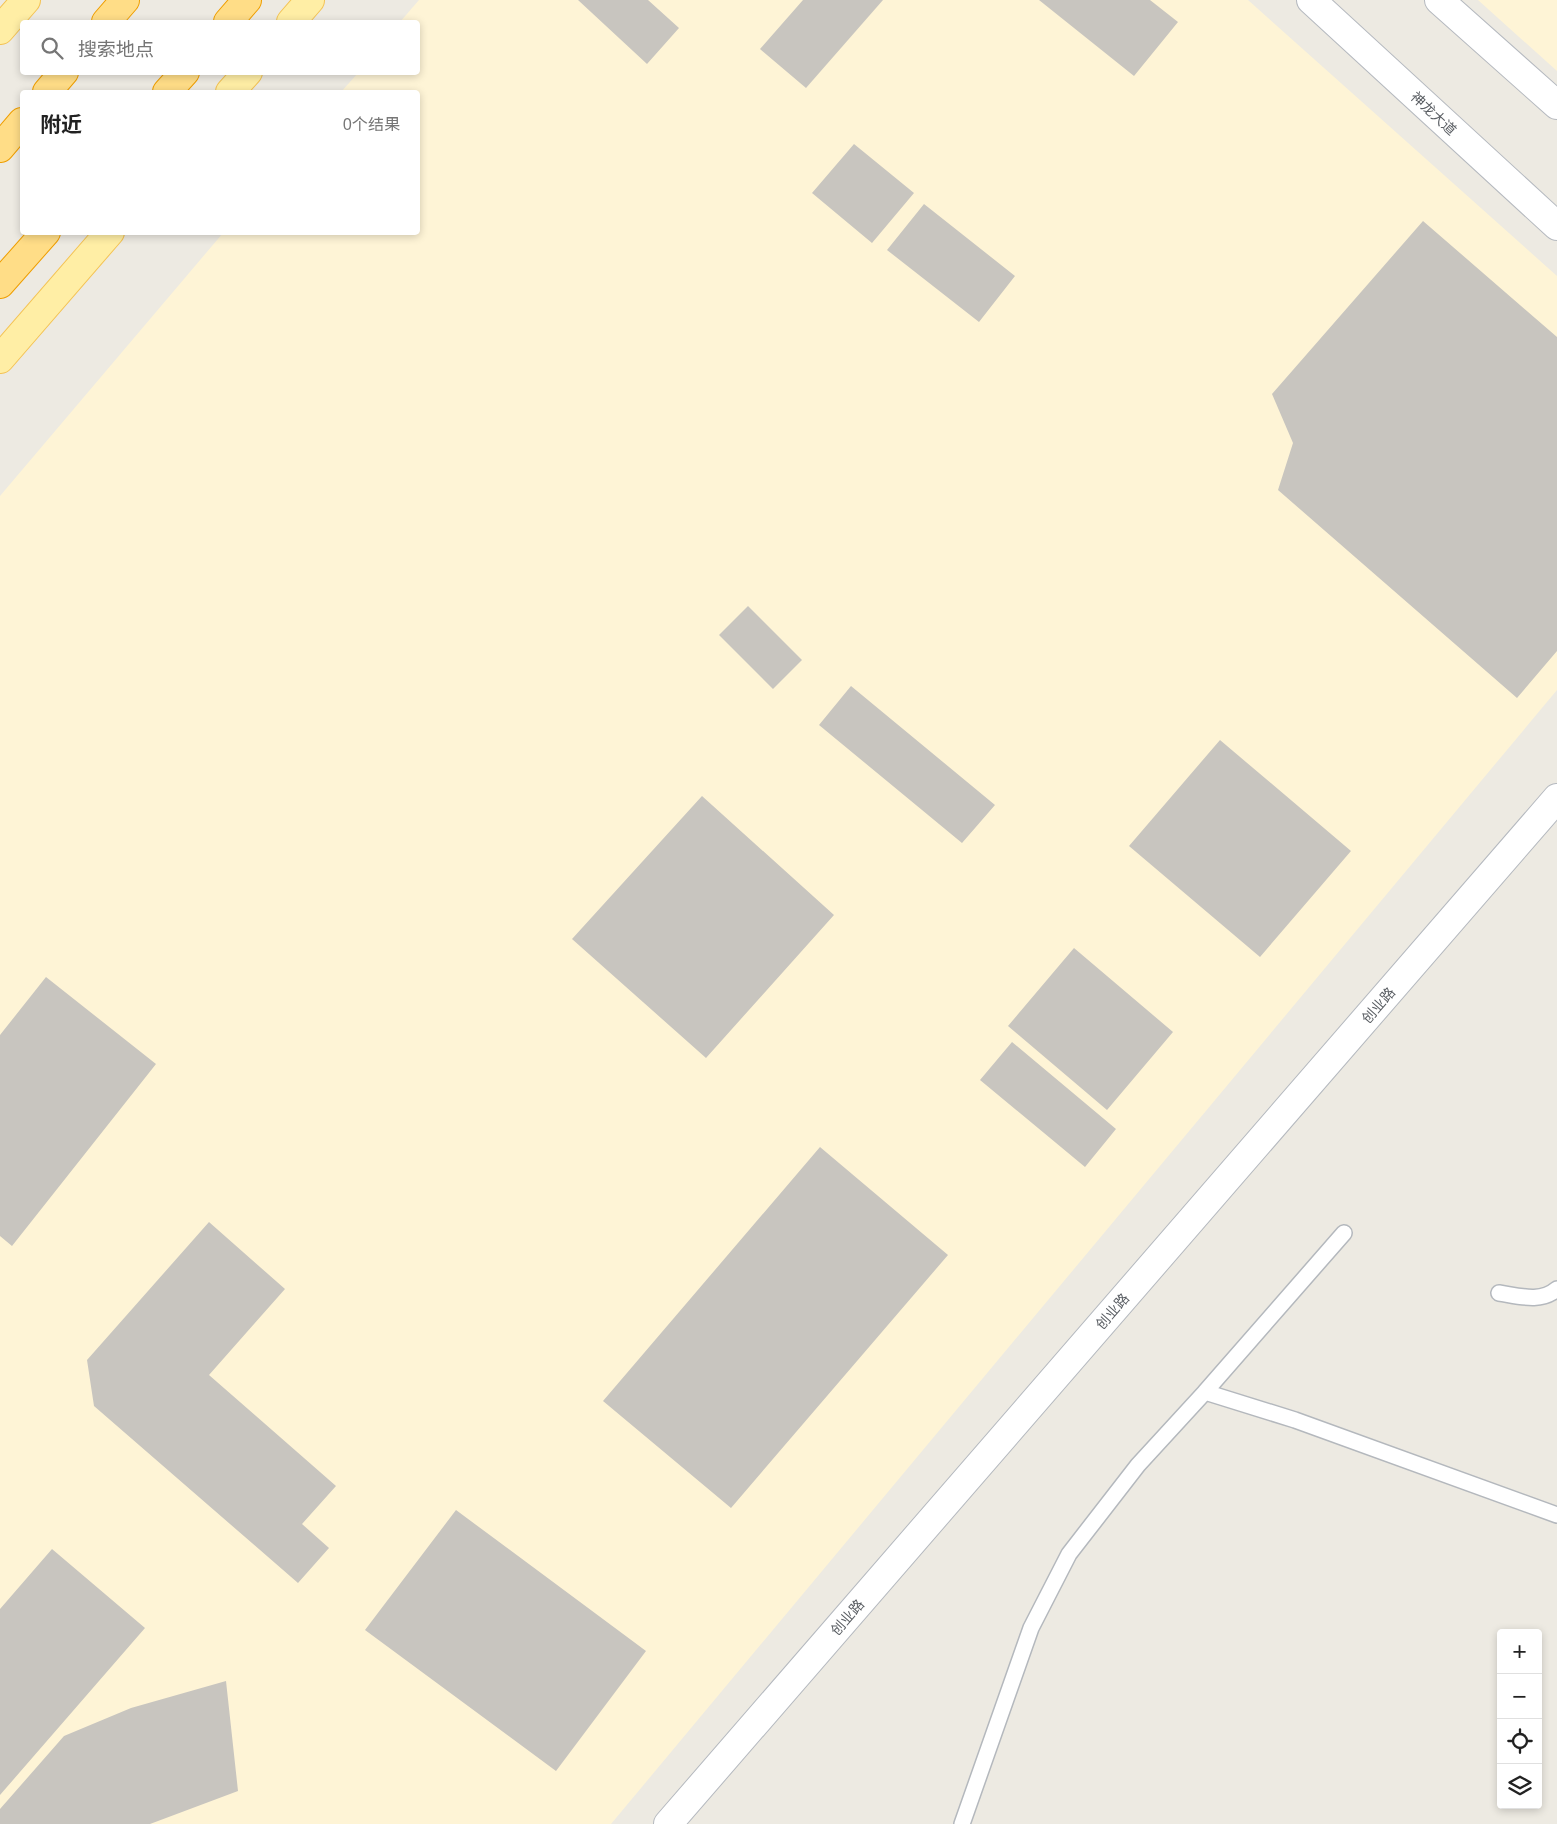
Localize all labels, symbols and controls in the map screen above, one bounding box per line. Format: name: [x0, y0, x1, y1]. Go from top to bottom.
search box: [20, 20, 420, 75]
icon: search: [38, 34, 66, 62]
text: 搜索地点: [78, 36, 154, 62]
street label: 神龙大道: [1407, 87, 1461, 139]
text: 附近: [40, 110, 82, 138]
text: 0个结果: [343, 113, 400, 135]
street label: 创业路: [1357, 983, 1399, 1027]
street label: 创业路: [1091, 1289, 1133, 1333]
street label: 创业路: [826, 1595, 868, 1639]
map controls: [1497, 1629, 1542, 1809]
button: +: [1497, 1629, 1542, 1674]
button: −: [1497, 1674, 1542, 1719]
button: locate: [1497, 1719, 1542, 1764]
button: layers: [1497, 1764, 1542, 1809]

